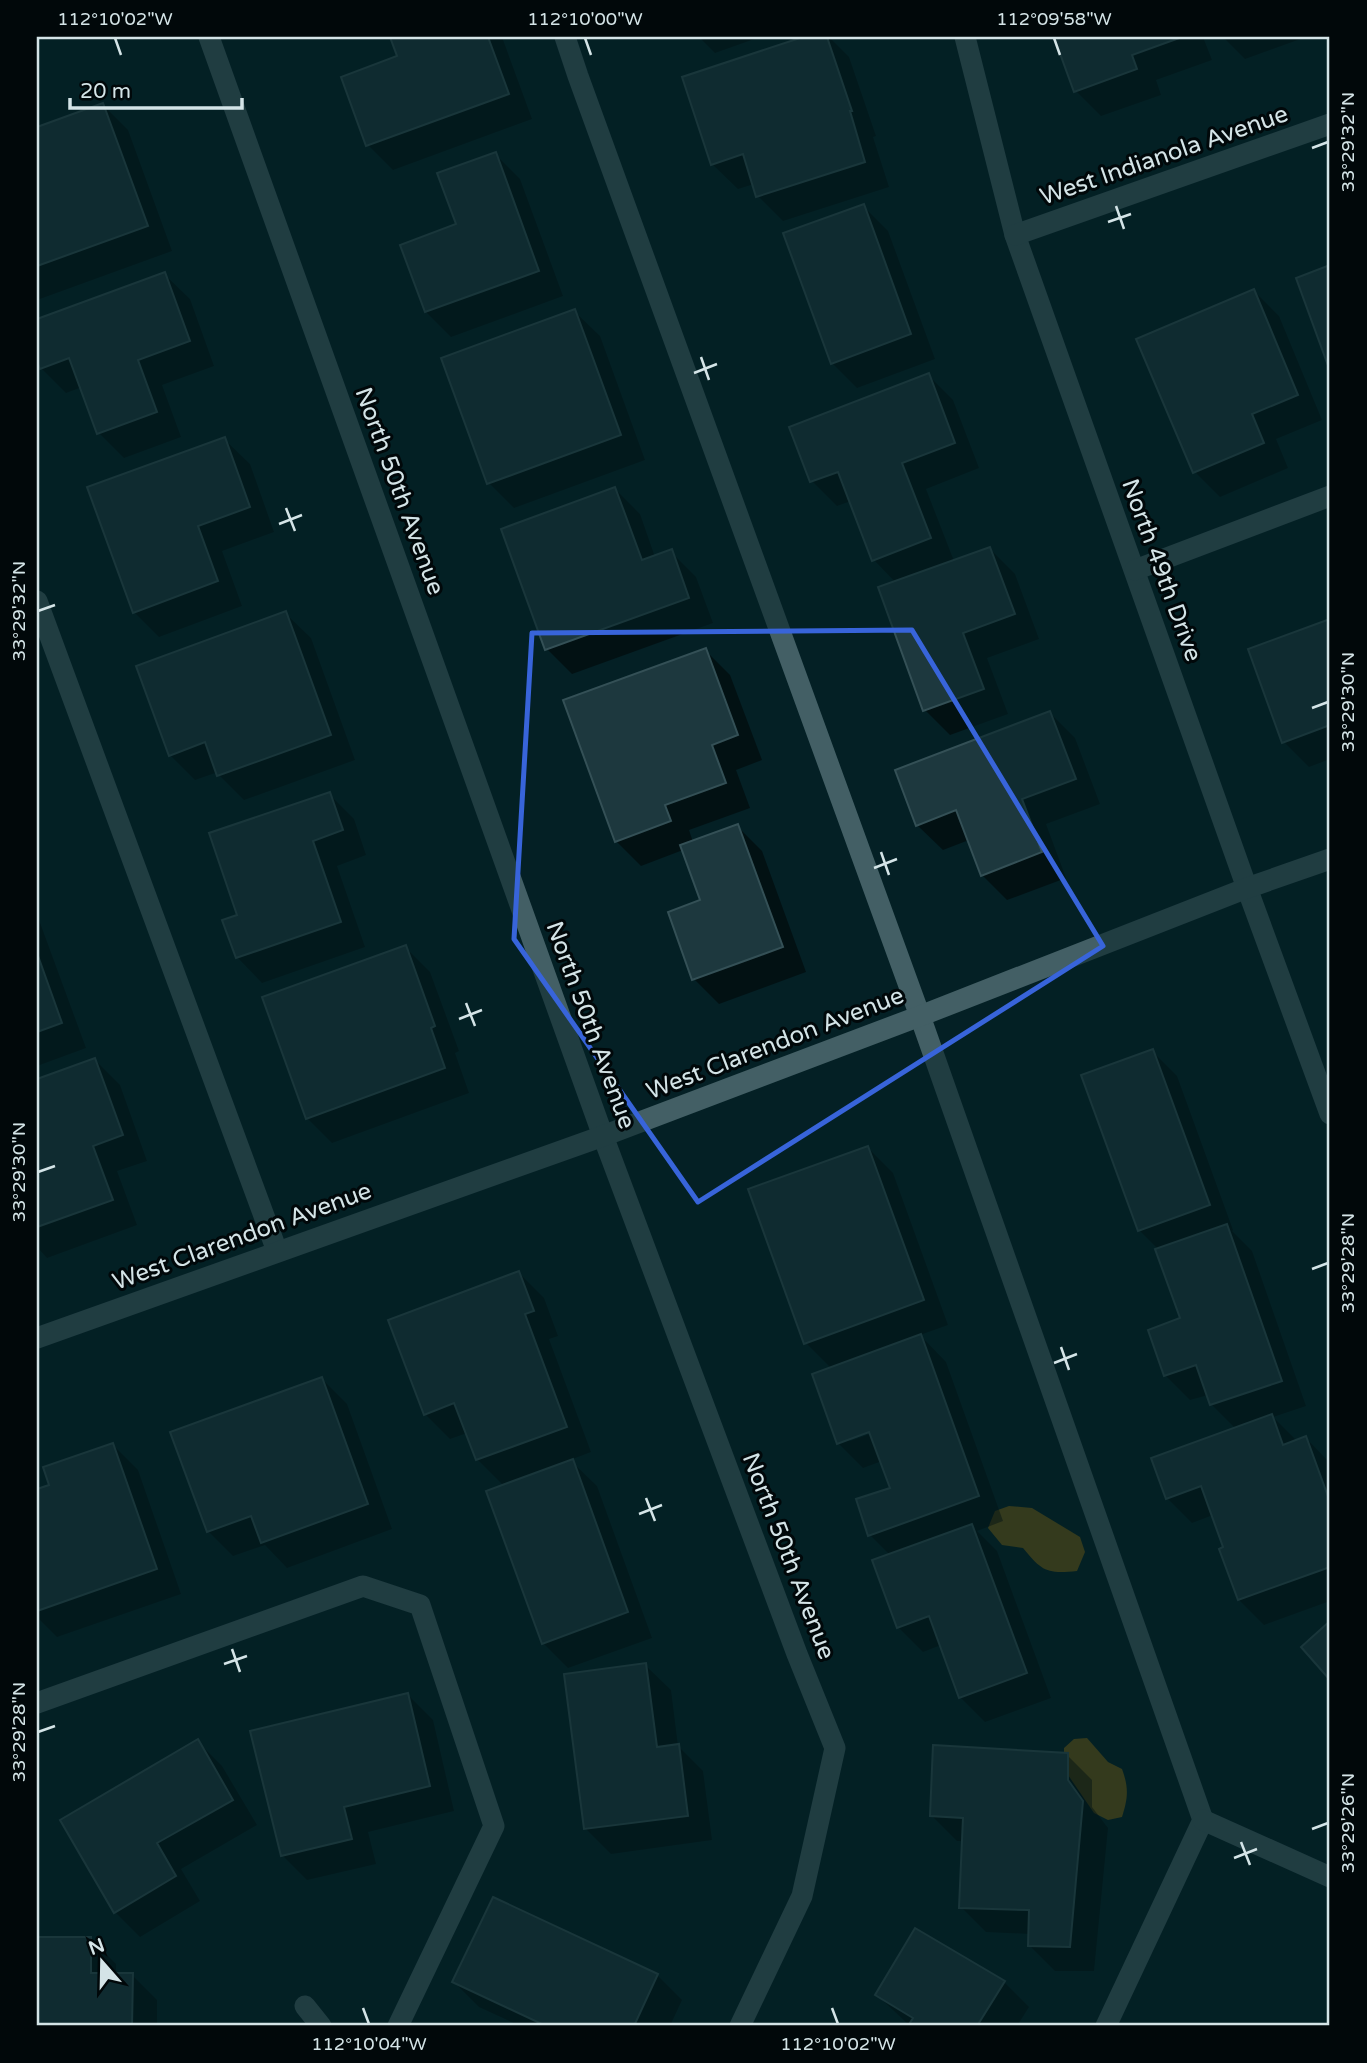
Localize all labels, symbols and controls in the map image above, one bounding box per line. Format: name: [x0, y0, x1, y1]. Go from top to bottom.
text: 112°10'02"W: [57, 8, 173, 30]
text: 112°10'00"W: [527, 8, 643, 30]
text: 112°09'58"W: [996, 8, 1112, 30]
scale bar: [70, 66, 242, 110]
text: 20 m: [80, 79, 131, 104]
text: 33°29'32"N: [1337, 92, 1359, 192]
street label: West Indianola Avenue: [1036, 99, 1292, 212]
street label: North 50th Avenue: [348, 383, 451, 599]
street label: North 49th Drive: [1115, 475, 1208, 665]
text: 33°29'32"N: [8, 561, 30, 661]
text: 33°29'30"N: [1337, 652, 1359, 752]
street label: North 50th Avenue: [539, 917, 642, 1133]
street label: West Clarendon Avenue: [642, 981, 908, 1106]
text: 33°29'30"N: [8, 1122, 30, 1222]
street label: West Clarendon Avenue: [109, 1176, 376, 1297]
text: 33°29'28"N: [1337, 1213, 1359, 1313]
street label: North 50th Avenue: [736, 1449, 841, 1664]
text: 33°29'28"N: [8, 1682, 30, 1782]
text: 33°29'26"N: [1337, 1773, 1359, 1873]
north arrow: [66, 1926, 136, 1996]
text: N: [86, 1934, 107, 1960]
text: 112°10'04"W: [311, 2033, 427, 2055]
text: 112°10'02"W: [780, 2033, 896, 2055]

